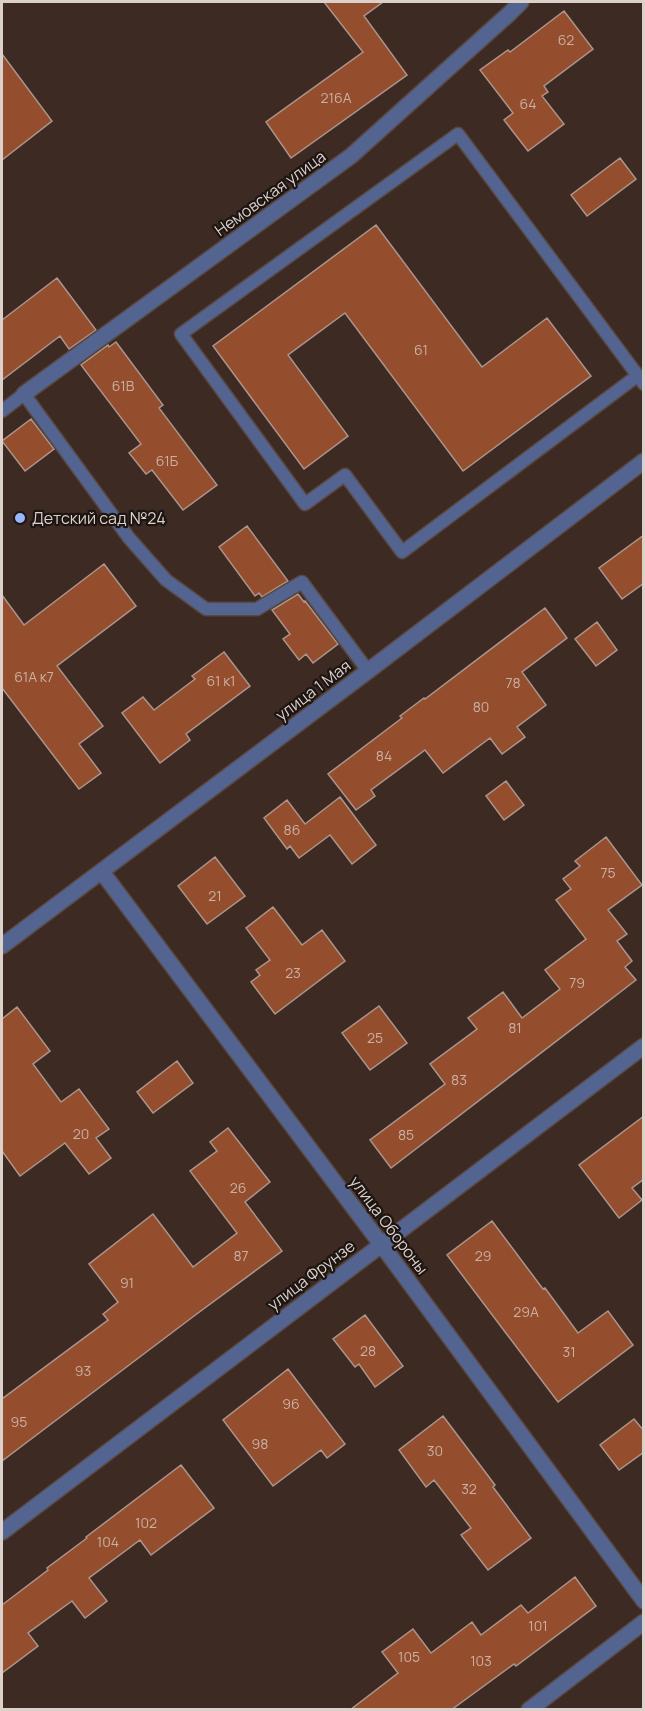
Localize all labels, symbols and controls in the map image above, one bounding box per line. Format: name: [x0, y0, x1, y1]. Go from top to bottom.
house number: 62: [558, 30, 574, 49]
house number: 216А: [321, 88, 352, 107]
house number: 64: [520, 94, 536, 113]
street label: Немовская улица: [210, 145, 330, 241]
house number: 61: [414, 340, 428, 359]
house number: 61В: [112, 376, 135, 395]
house number: 61Б: [156, 451, 179, 470]
place label: Детский сад №24: [32, 507, 166, 529]
marker: Детский сад №24: [13, 511, 27, 525]
street label: улица 1 Мая: [271, 654, 355, 726]
house number: 61А к7: [14, 667, 54, 686]
house number: 61 к1: [206, 671, 236, 690]
house number: 78: [505, 673, 521, 692]
house number: 80: [473, 697, 489, 716]
house number: 84: [376, 746, 392, 765]
house number: 86: [284, 820, 300, 839]
house number: 75: [600, 863, 616, 882]
house number: 21: [208, 886, 222, 905]
house number: 23: [285, 963, 301, 982]
house number: 79: [569, 973, 585, 992]
house number: 81: [508, 1018, 522, 1037]
house number: 25: [367, 1028, 383, 1047]
house number: 83: [451, 1070, 467, 1089]
house number: 20: [73, 1124, 89, 1143]
house number: 85: [398, 1125, 414, 1144]
street label: улица Обороны: [345, 1171, 433, 1279]
house number: 26: [230, 1178, 246, 1197]
street label: улица Фрунзе: [263, 1235, 359, 1315]
house number: 87: [233, 1246, 249, 1265]
house number: 29: [475, 1246, 491, 1265]
house number: 91: [120, 1273, 134, 1292]
house number: 29А: [513, 1302, 539, 1321]
house number: 28: [360, 1341, 376, 1360]
house number: 31: [562, 1342, 576, 1361]
house number: 93: [75, 1361, 91, 1380]
house number: 96: [282, 1394, 300, 1413]
house number: 95: [11, 1412, 27, 1431]
house number: 98: [252, 1434, 268, 1453]
house number: 30: [427, 1441, 443, 1460]
house number: 32: [461, 1479, 477, 1498]
house number: 102: [135, 1513, 157, 1532]
house number: 104: [97, 1532, 119, 1551]
house number: 101: [528, 1616, 548, 1635]
house number: 105: [398, 1647, 420, 1666]
house number: 103: [470, 1651, 492, 1670]

